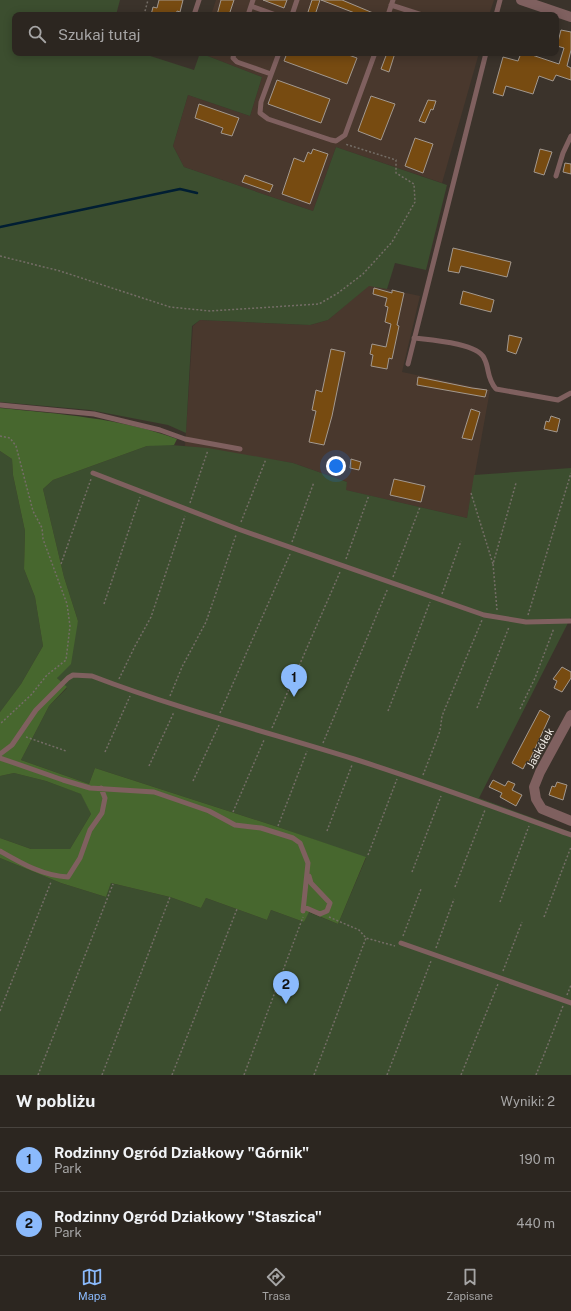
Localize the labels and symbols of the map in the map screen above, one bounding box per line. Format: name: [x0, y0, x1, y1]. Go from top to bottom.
your location: [326, 456, 346, 476]
pin: 1: [281, 664, 307, 697]
street label: Jaskółek: [524, 726, 556, 770]
pin: 2: [273, 971, 299, 1004]

